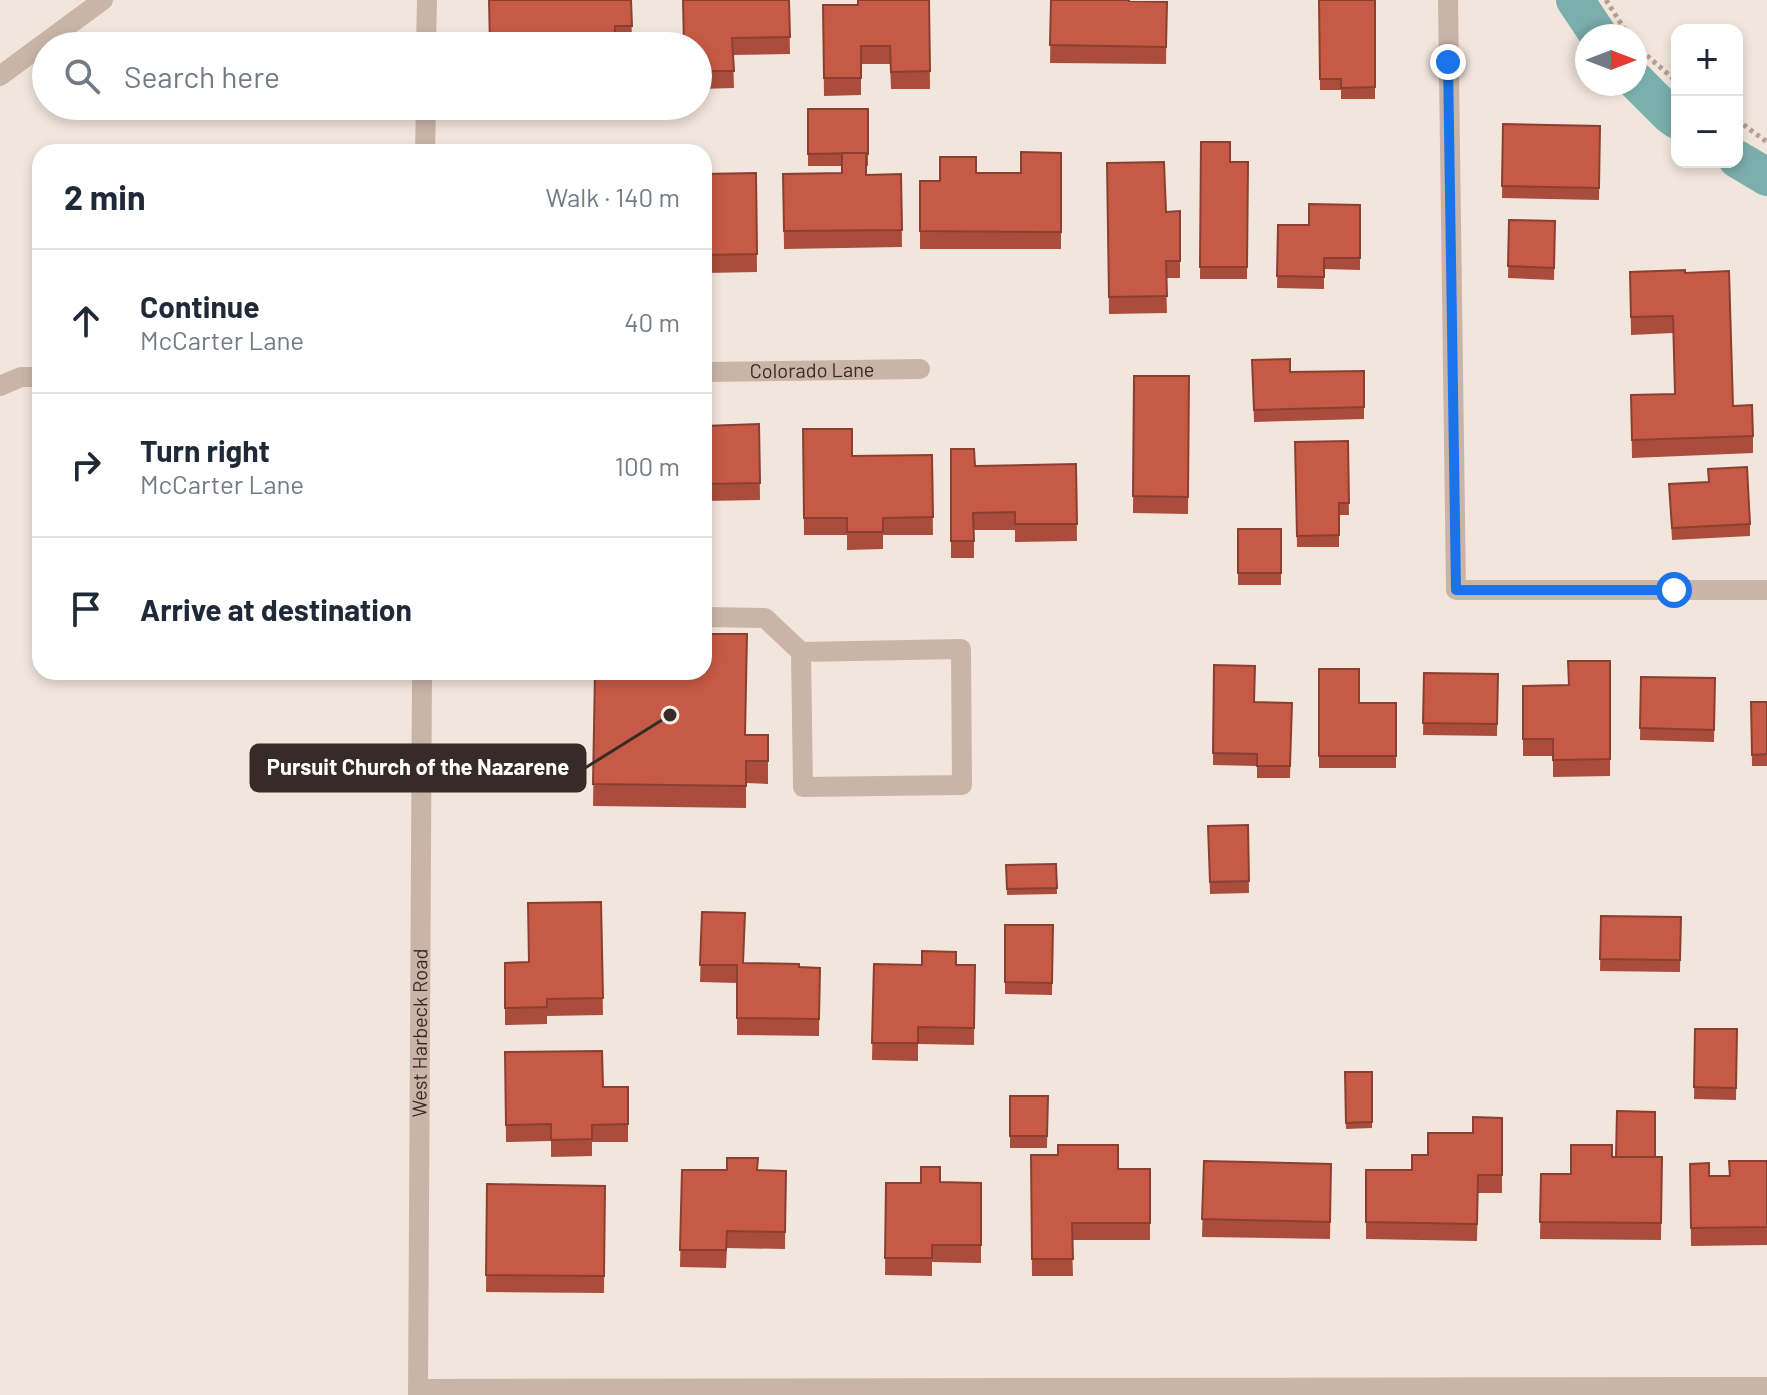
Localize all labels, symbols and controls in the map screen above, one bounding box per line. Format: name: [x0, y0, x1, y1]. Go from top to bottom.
north arrow: [1575, 24, 1647, 96]
map controls: [1671, 24, 1743, 168]
button: +: [1671, 24, 1743, 96]
search box: [32, 32, 712, 120]
route end: [1430, 44, 1466, 80]
icon: search: [60, 54, 104, 98]
text: Search here: [124, 58, 280, 94]
button: −: [1671, 96, 1743, 168]
text: 2 min: [64, 176, 146, 217]
text: Walk · 140 m: [545, 181, 680, 212]
text: Continue: [140, 288, 260, 324]
icon: ahead: [64, 299, 108, 343]
text: 40 m: [624, 306, 680, 337]
text: McCarter Lane: [140, 324, 304, 355]
street label: Colorado Lane: [749, 357, 875, 382]
text: Turn right: [140, 432, 270, 468]
icon: right: [64, 443, 108, 487]
text: 100 m: [615, 450, 680, 481]
text: McCarter Lane: [140, 468, 304, 499]
route start: [1656, 572, 1692, 608]
icon: arrive: [64, 587, 108, 631]
text: Arrive at destination: [140, 591, 412, 627]
callout: Pursuit Church of the Nazarene: [251, 745, 585, 791]
text: Pursuit Church of the Nazarene: [267, 753, 569, 779]
street label: West Harbeck Road: [407, 949, 431, 1117]

